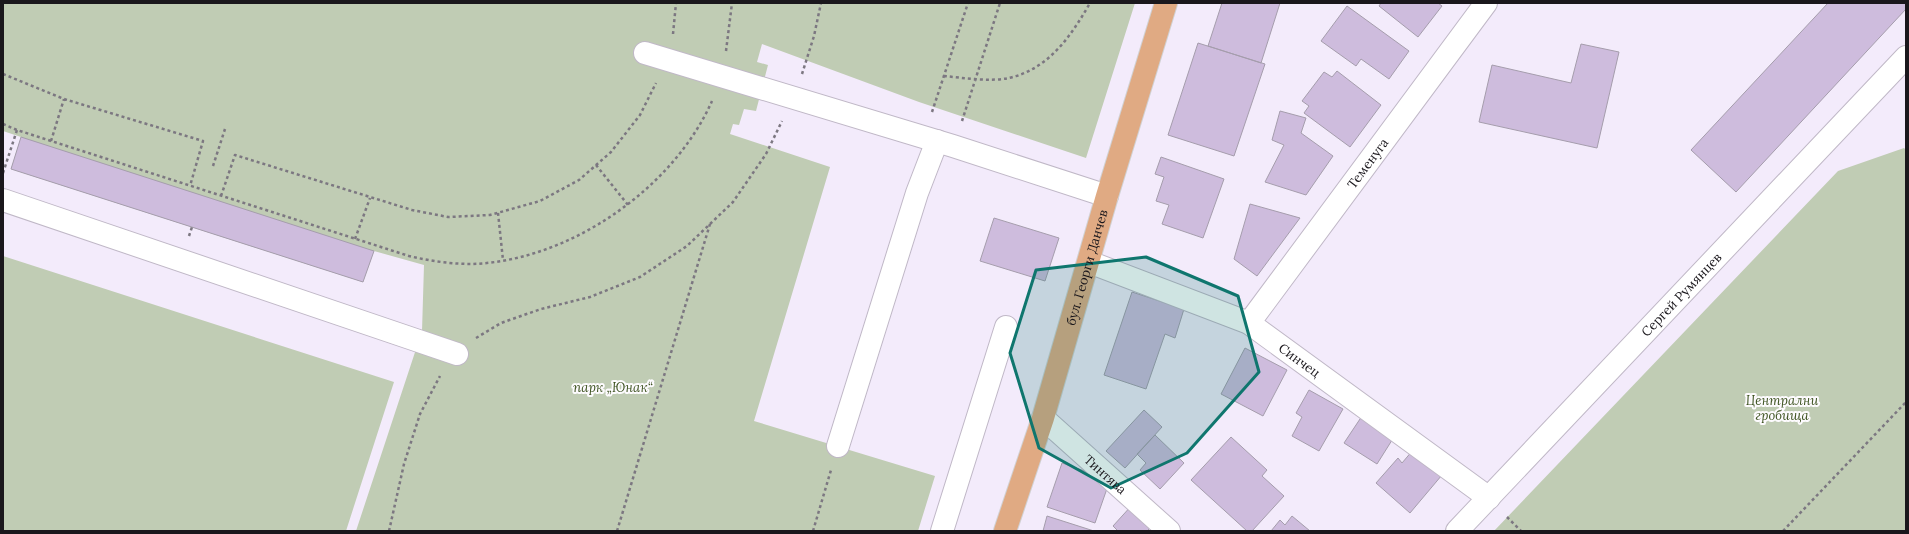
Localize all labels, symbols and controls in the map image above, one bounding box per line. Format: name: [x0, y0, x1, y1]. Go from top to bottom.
street label: Теменуга: [1344, 135, 1392, 192]
street label: бул. Георги Данчев: [1062, 207, 1112, 327]
street label: Сергей Румянцев: [1638, 249, 1726, 340]
street label: Синчец: [1275, 339, 1324, 381]
park label: парк „Юнак“: [573, 379, 653, 396]
park label: Централни гробища: [1746, 392, 1818, 424]
street label: Тинтява: [1080, 451, 1130, 498]

